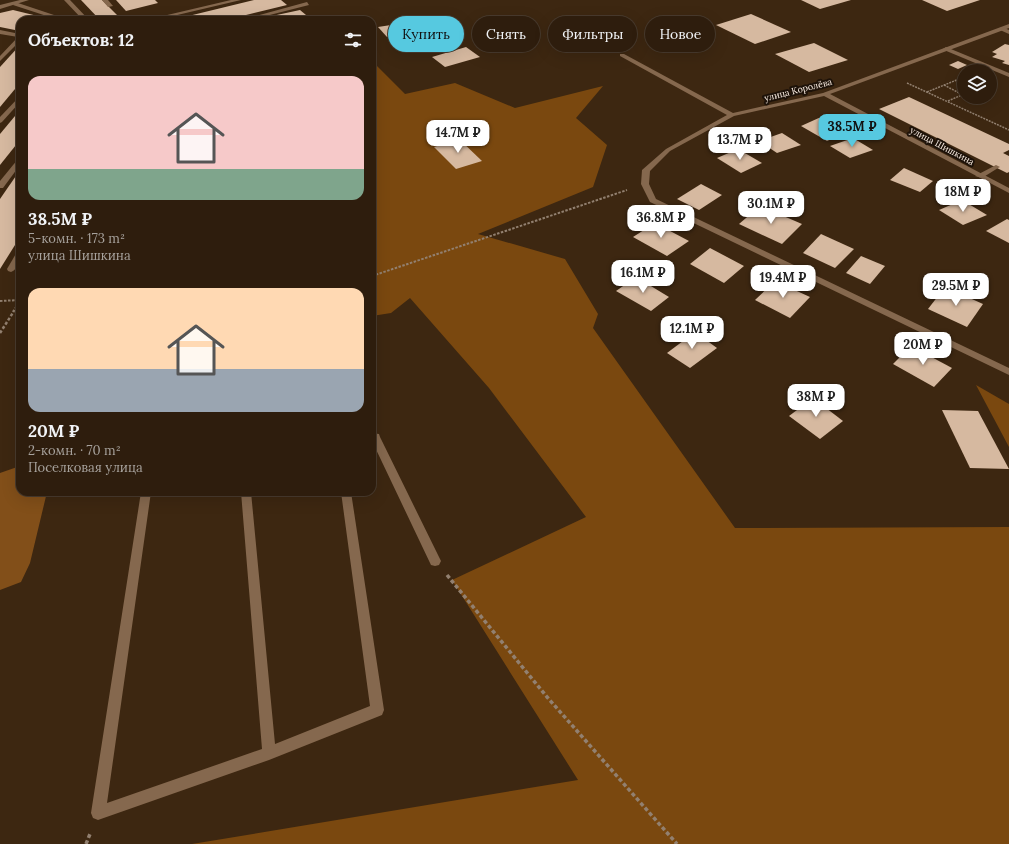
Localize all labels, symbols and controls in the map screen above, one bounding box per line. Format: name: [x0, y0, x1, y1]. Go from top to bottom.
chip: Купить: [388, 16, 464, 52]
chip: Снять: [472, 16, 540, 52]
chip: Фильтры: [548, 16, 637, 52]
chip: Новое: [645, 16, 715, 52]
text: Объектов: 12: [28, 29, 134, 51]
icon: filters: [342, 29, 364, 51]
map controls: [957, 64, 997, 104]
button: layers: [957, 64, 997, 104]
street label: улица Королёва: [763, 76, 833, 103]
icon: home: [160, 102, 232, 174]
pin: 38.5M ₽: [815, 114, 889, 148]
text: 38.5M ₽: [828, 118, 876, 135]
pin: 14.7M ₽: [421, 120, 495, 154]
text: 14.7M ₽: [435, 124, 481, 141]
street label: улица Шишкина: [908, 124, 976, 167]
pin: 13.7M ₽: [703, 127, 777, 161]
text: 13.7M ₽: [717, 131, 763, 148]
pin: 18M ₽: [935, 179, 991, 213]
text: 18M ₽: [945, 183, 981, 200]
pin: 30.1M ₽: [734, 191, 808, 225]
text: 30.1M ₽: [747, 195, 795, 212]
pin: 36.8M ₽: [624, 205, 698, 239]
text: 38.5M ₽: [28, 208, 92, 230]
text: 36.8M ₽: [636, 209, 686, 226]
text: 5-комн. · 173 m²: [28, 230, 125, 247]
text: улица Шишкина: [28, 247, 131, 264]
pin: 16.1M ₽: [606, 260, 680, 294]
text: 16.1M ₽: [620, 264, 666, 281]
pin: 19.4M ₽: [746, 265, 820, 299]
text: 19.4M ₽: [760, 269, 806, 286]
pin: 29.5M ₽: [919, 273, 993, 307]
text: 29.5M ₽: [932, 277, 980, 294]
icon: home: [160, 314, 232, 386]
pin: 12.1M ₽: [655, 316, 729, 350]
text: 12.1M ₽: [670, 320, 714, 337]
pin: 20M ₽: [895, 332, 951, 366]
text: 20M ₽: [903, 336, 943, 353]
pin: 38M ₽: [788, 384, 844, 418]
text: 38M ₽: [797, 388, 835, 405]
text: 20M ₽: [28, 420, 79, 442]
text: 2-комн. · 70 m²: [28, 442, 121, 459]
text: Поселковая улица: [28, 459, 143, 476]

